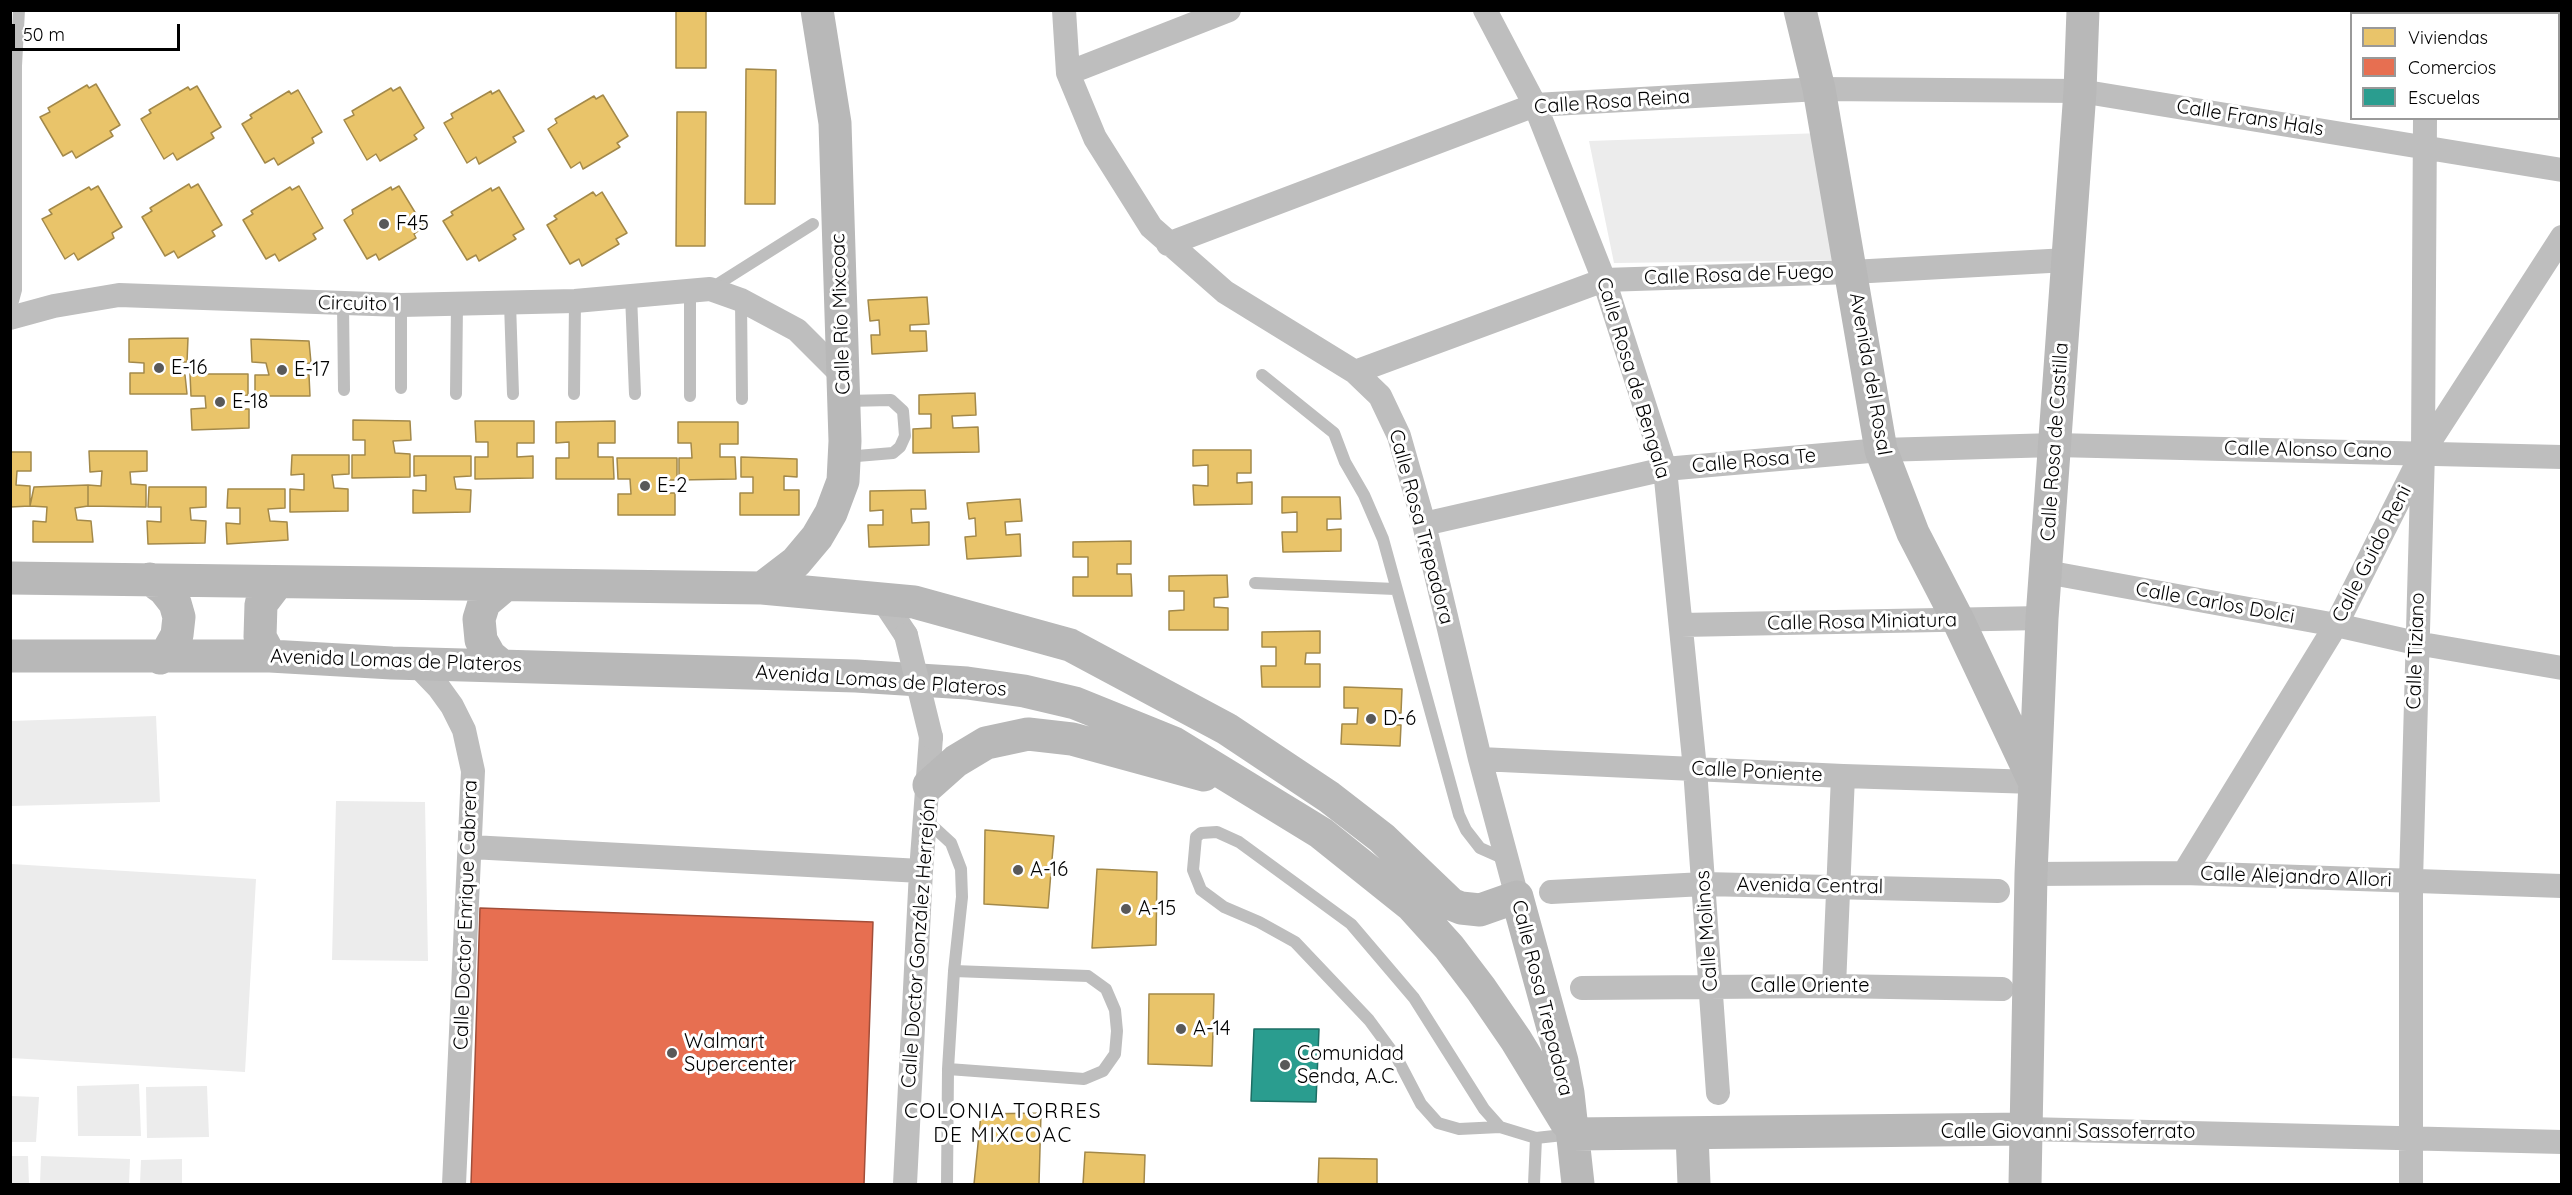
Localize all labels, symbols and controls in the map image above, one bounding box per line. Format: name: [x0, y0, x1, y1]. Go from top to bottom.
scale bar: [15, 12, 183, 50]
legend: [2350, 12, 2560, 120]
text: 50 m: [23, 23, 65, 46]
text: Viviendas: [2408, 26, 2488, 49]
text: Comercios: [2408, 56, 2496, 79]
street label: Calle Rosa Reina: [1533, 85, 1691, 119]
text: Escuelas: [2408, 86, 2480, 109]
street label: Calle Frans Hals: [2175, 95, 2325, 141]
place label: F45: [396, 212, 429, 236]
marker: F45: [377, 217, 391, 231]
street label: Calle Río Mixcoac: [826, 233, 856, 395]
street label: Calle Rosa de Fuego: [1644, 260, 1834, 290]
street label: Calle Rosa de Bengala: [1591, 274, 1675, 482]
street label: Circuito 1: [318, 291, 400, 317]
street label: Avenida del Rosal: [1844, 291, 1896, 457]
street label: Calle Rosa de Castilla: [2036, 342, 2074, 542]
place label: E-16: [171, 356, 207, 380]
place label: E-17: [294, 358, 330, 382]
marker: E-16: [152, 361, 166, 375]
marker: E-17: [275, 363, 289, 377]
place label: E-18: [232, 390, 268, 414]
marker: E-18: [213, 395, 227, 409]
street label: Calle Rosa Trepadora: [1383, 427, 1459, 627]
street label: Calle Alonso Cano: [2224, 437, 2392, 463]
street label: Calle Rosa Te: [1691, 444, 1817, 478]
place label: E-2: [657, 474, 687, 498]
marker: E-2: [638, 479, 652, 493]
street label: Calle Guido Reni: [2327, 481, 2417, 627]
street label: Calle Carlos Dolci: [2134, 577, 2296, 629]
street label: Calle Tiziano: [2402, 592, 2430, 710]
street label: Calle Rosa Miniatura: [1767, 608, 1957, 636]
street label: Avenida Lomas de Plateros: [270, 645, 522, 677]
street label: Avenida Lomas de Plateros: [755, 660, 1007, 702]
place label: D-6: [1383, 707, 1416, 731]
marker: D-6: [1364, 712, 1378, 726]
street label: Calle Poniente: [1691, 757, 1823, 787]
street label: Calle Doctor Enrique Cabrera: [449, 779, 483, 1051]
street label: Calle Doctor González Herrejón: [897, 797, 941, 1089]
place label: A-16: [1030, 858, 1068, 882]
street label: Calle Alejandro Allori: [2200, 862, 2392, 892]
marker: A-16: [1011, 863, 1025, 877]
street label: Calle Molinos: [1691, 870, 1723, 992]
street label: Avenida Central: [1737, 873, 1883, 899]
place label: A-15: [1138, 897, 1176, 921]
street label: Calle Rosa Trepadora: [1506, 898, 1578, 1098]
marker: A-15: [1119, 902, 1133, 916]
street label: Calle Oriente: [1750, 974, 1870, 998]
place label: A-14: [1193, 1017, 1230, 1041]
marker: A-14: [1174, 1022, 1188, 1036]
place label: Walmart Supercenter: [684, 1030, 796, 1077]
place label: Comunidad Senda, A.C.: [1297, 1042, 1404, 1089]
marker: Walmart Supercenter: [665, 1046, 679, 1060]
marker: Comunidad Senda, A.C.: [1278, 1058, 1292, 1072]
district label: COLONIA TORRES DE MIXCOAC: [904, 1099, 1102, 1149]
street label: Calle Giovanni Sassoferrato: [1941, 1120, 2195, 1144]

